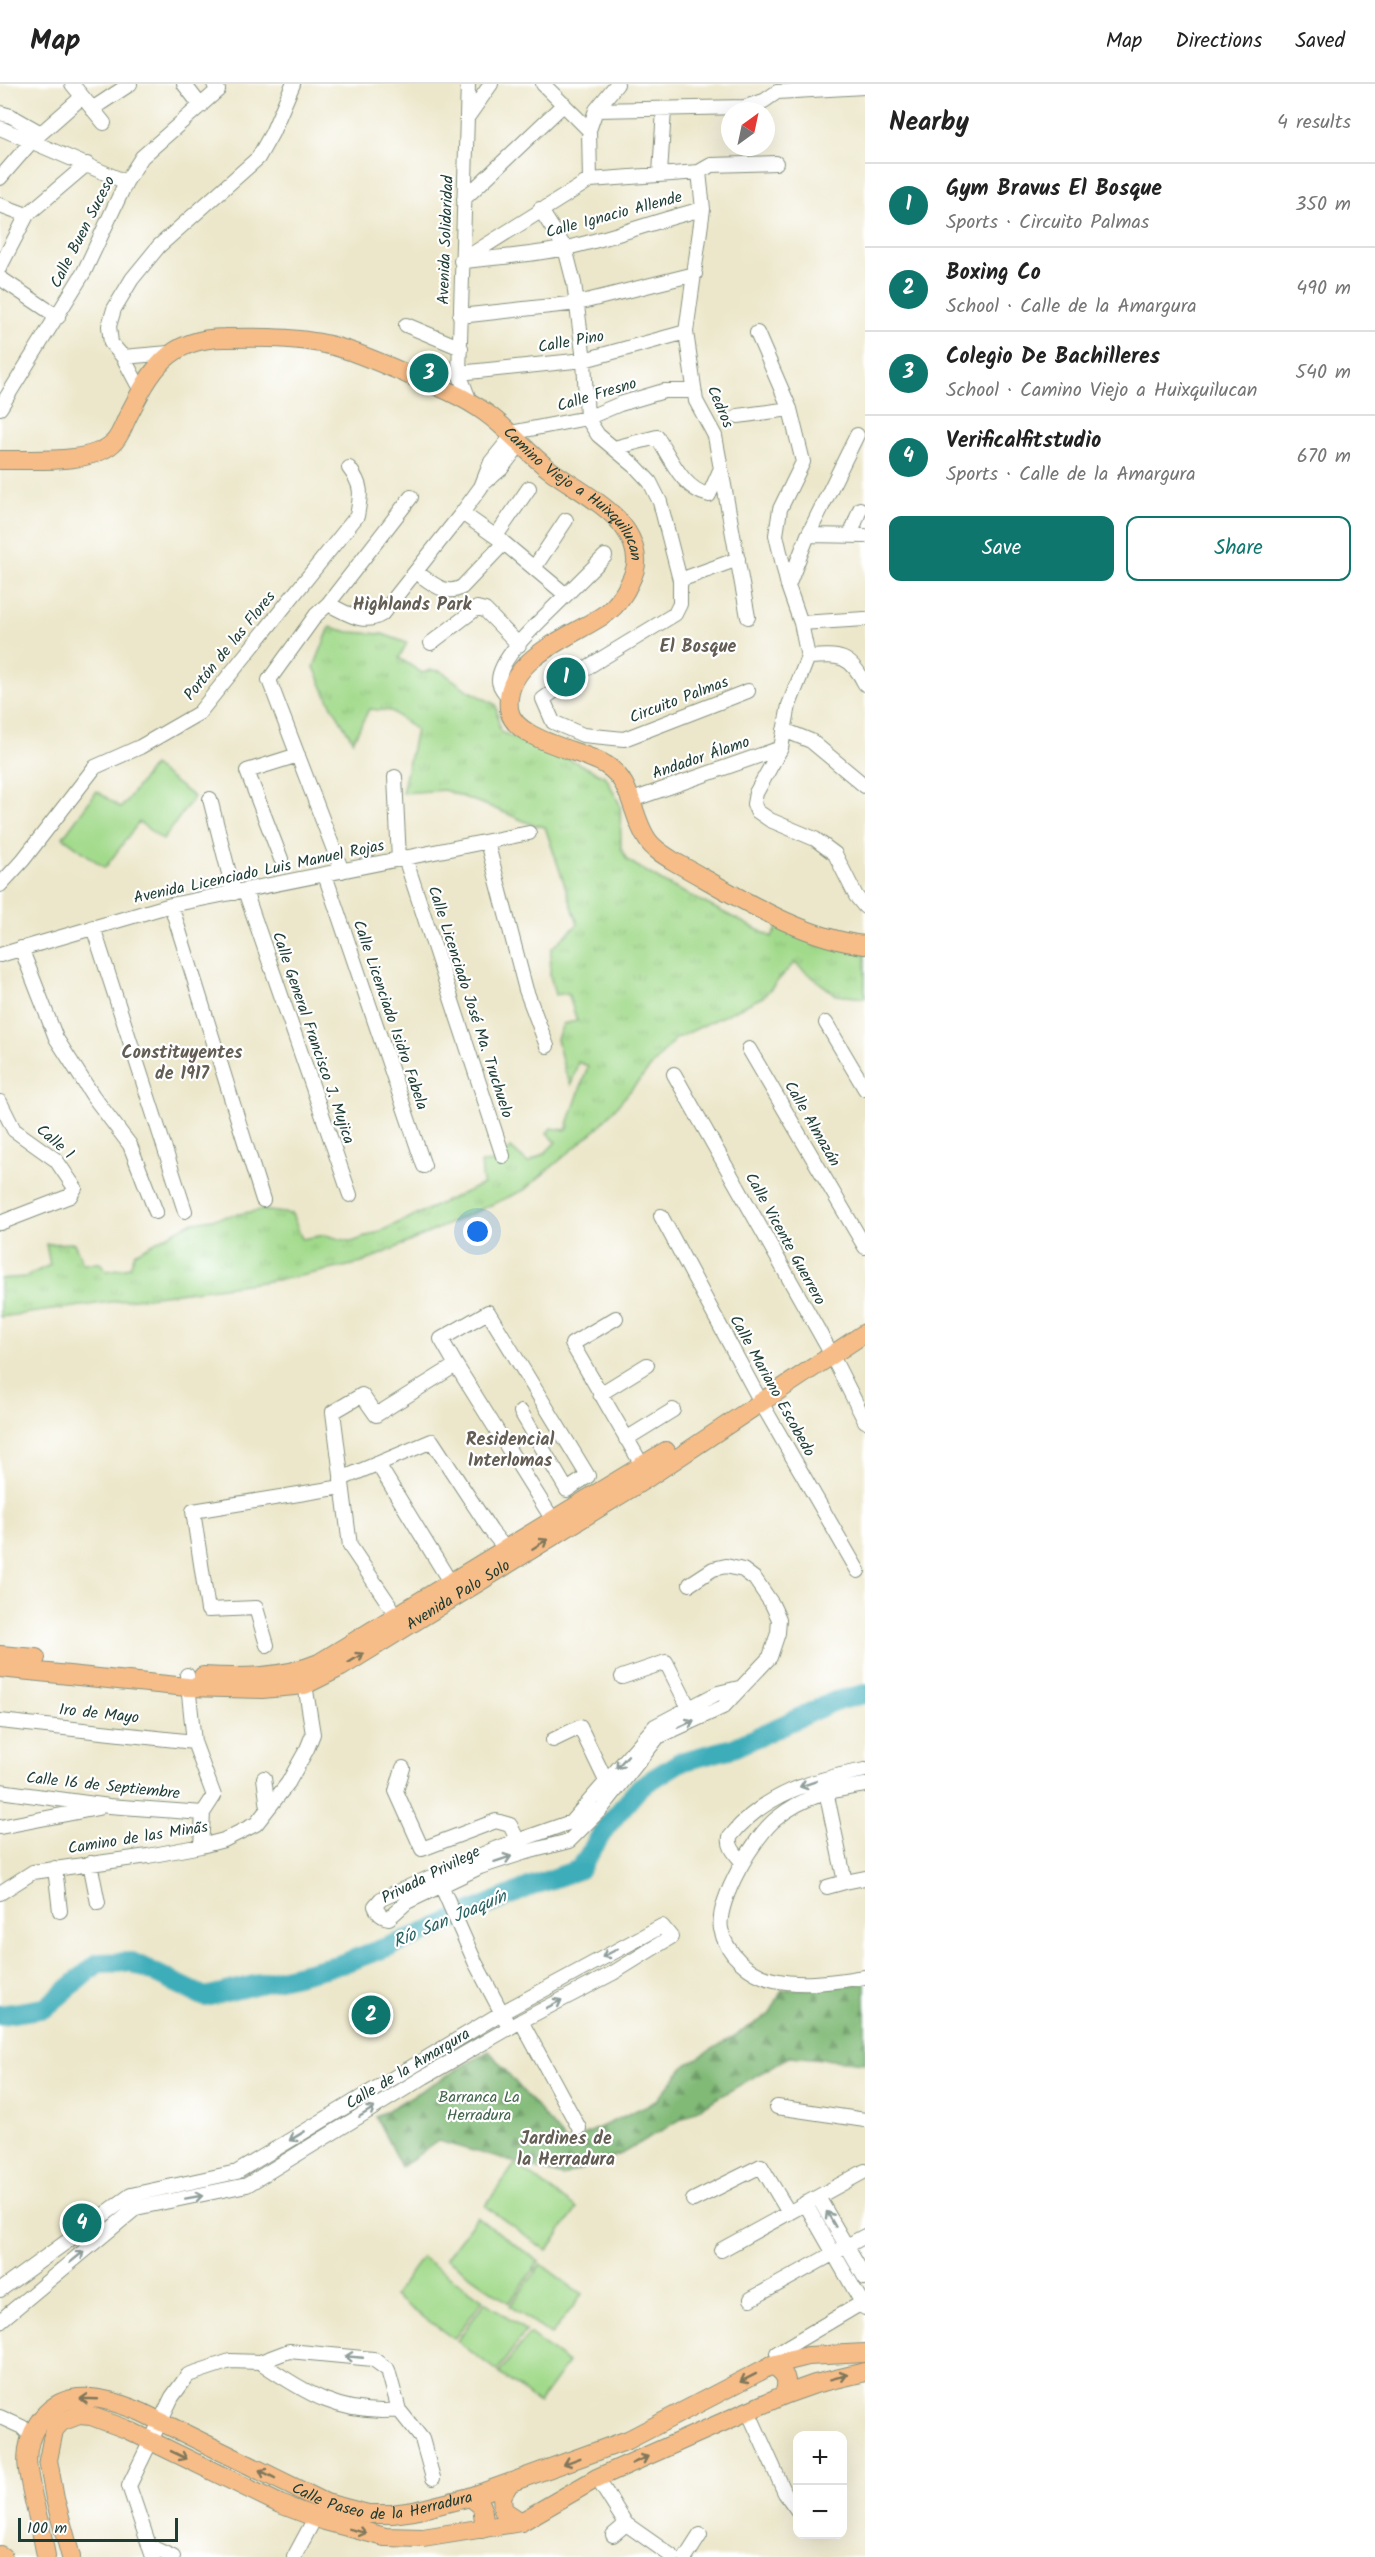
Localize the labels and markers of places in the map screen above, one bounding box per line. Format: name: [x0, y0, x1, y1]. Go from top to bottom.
pin: 3: [410, 350, 448, 396]
pin: 1: [546, 654, 586, 700]
pin: 2: [352, 1992, 391, 2038]
pin: 4: [62, 2200, 101, 2246]

